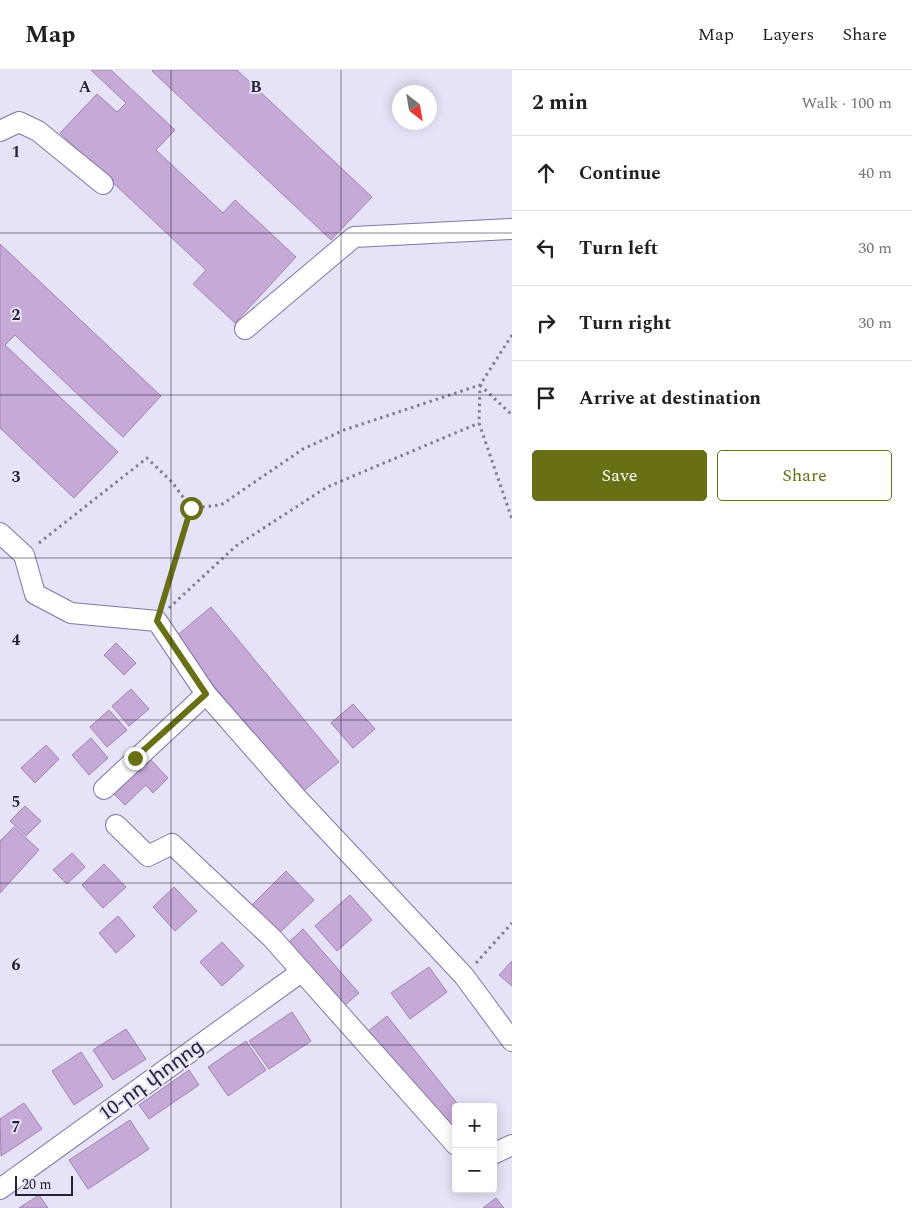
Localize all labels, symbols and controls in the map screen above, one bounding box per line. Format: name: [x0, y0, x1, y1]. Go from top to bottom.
text: Map: [25, 17, 75, 53]
text: Map: [698, 21, 734, 48]
text: Layers: [762, 21, 814, 48]
text: Share: [842, 21, 887, 48]
text: A: [79, 75, 92, 99]
text: B: [250, 75, 262, 99]
north arrow: [392, 85, 437, 130]
text: 2 min: [532, 87, 588, 119]
text: Walk · 100 m: [801, 91, 892, 115]
text: 1: [12, 140, 20, 164]
icon: ahead: [532, 159, 560, 187]
text: Continue: [579, 159, 661, 188]
text: 40 m: [858, 161, 892, 185]
icon: left: [532, 234, 560, 262]
text: Turn left: [579, 234, 658, 263]
text: 30 m: [858, 236, 892, 260]
text: 2: [12, 303, 21, 327]
icon: right: [532, 309, 560, 337]
text: Turn right: [579, 309, 672, 338]
text: 30 m: [858, 311, 892, 335]
icon: arrive: [532, 384, 560, 412]
text: Arrive at destination: [579, 384, 761, 413]
button: Save: [532, 450, 707, 501]
button: Share: [717, 450, 892, 501]
text: 3: [12, 465, 21, 489]
route start: [180, 497, 203, 520]
text: 4: [12, 628, 21, 652]
route end: [124, 747, 147, 770]
text: 5: [12, 790, 20, 814]
text: 6: [12, 953, 21, 977]
street label: 10-րդ փողոց: [92, 1032, 210, 1128]
map controls: [452, 1103, 497, 1193]
button: +: [452, 1103, 497, 1148]
text: 7: [12, 1115, 21, 1139]
button: −: [452, 1148, 497, 1193]
scale bar: [15, 1173, 72, 1196]
text: 20 m: [22, 1174, 52, 1195]

